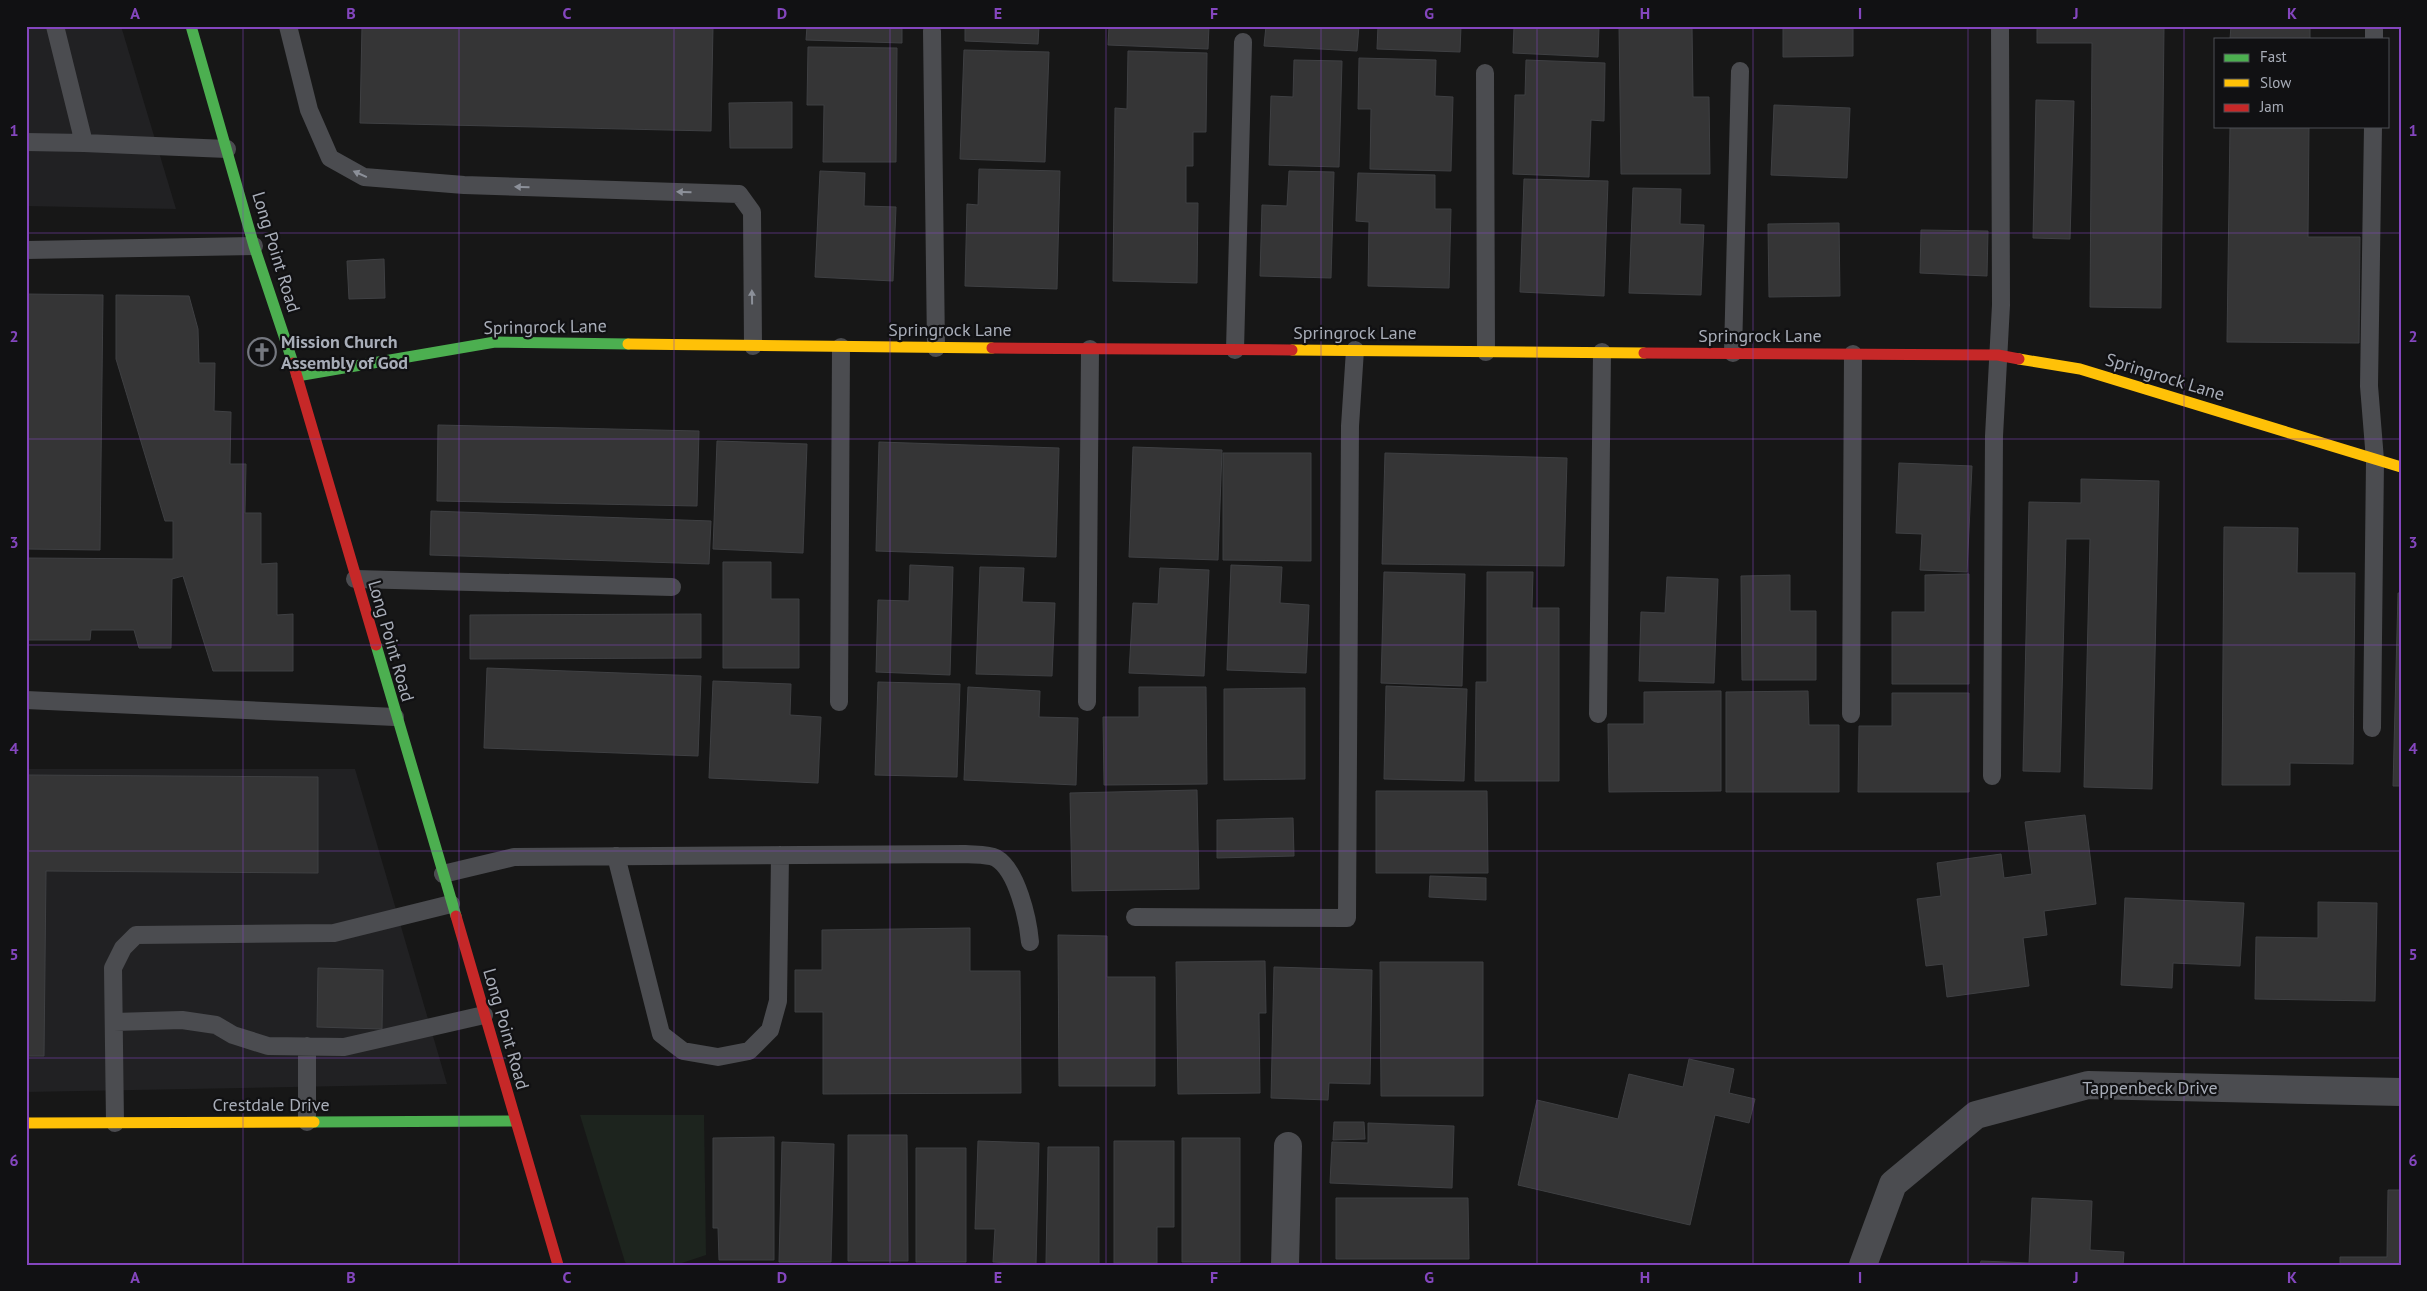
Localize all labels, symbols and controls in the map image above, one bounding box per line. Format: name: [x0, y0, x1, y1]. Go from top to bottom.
text: A: [130, 3, 140, 23]
text: B: [346, 3, 356, 23]
text: C: [563, 3, 572, 23]
text: D: [777, 3, 787, 23]
text: E: [994, 3, 1002, 23]
text: F: [1210, 3, 1218, 23]
text: G: [1424, 3, 1434, 23]
text: H: [1640, 3, 1650, 23]
text: I: [1858, 3, 1862, 23]
text: J: [2072, 3, 2079, 23]
text: K: [2287, 3, 2297, 23]
legend: [2214, 38, 2390, 128]
text: Fast: [2260, 47, 2287, 66]
text: Slow: [2260, 73, 2291, 92]
text: Jam: [2259, 97, 2284, 116]
text: 1: [9, 120, 19, 140]
text: 1: [2408, 120, 2418, 140]
one-way arrow: [353, 170, 368, 179]
one-way arrow: [513, 183, 529, 191]
one-way arrow: [676, 188, 692, 196]
street label: Long Point Road: [247, 189, 306, 315]
one-way arrow: [748, 289, 756, 305]
street label: Springrock Lane: [483, 314, 607, 339]
street label: Springrock Lane: [888, 318, 1012, 341]
street label: Springrock Lane: [1293, 321, 1417, 344]
street label: Springrock Lane: [1698, 324, 1822, 347]
text: 2: [9, 326, 19, 346]
text: 2: [2408, 326, 2418, 346]
place label: Mission Church Assembly of God: [281, 330, 408, 374]
church icon: Mission Church Assembly of God: [247, 337, 277, 367]
street label: Springrock Lane: [2103, 347, 2228, 406]
text: 3: [9, 532, 19, 552]
text: 3: [2408, 532, 2418, 552]
street label: Long Point Road: [363, 578, 420, 704]
text: 4: [9, 738, 19, 758]
text: 4: [2408, 738, 2418, 758]
text: 5: [9, 944, 19, 964]
text: 5: [2408, 944, 2418, 964]
street label: Long Point Road: [478, 966, 535, 1092]
street label: Tappenbeck Drive: [2082, 1076, 2218, 1099]
street label: Crestdale Drive: [212, 1093, 330, 1116]
text: 6: [9, 1150, 19, 1170]
text: 6: [2408, 1150, 2418, 1170]
text: A: [130, 1267, 140, 1287]
text: B: [346, 1267, 356, 1287]
text: C: [563, 1267, 572, 1287]
text: D: [777, 1267, 787, 1287]
text: E: [994, 1267, 1002, 1287]
text: F: [1210, 1267, 1218, 1287]
text: G: [1424, 1267, 1434, 1287]
text: H: [1640, 1267, 1650, 1287]
text: I: [1858, 1267, 1862, 1287]
text: J: [2072, 1267, 2079, 1287]
text: K: [2287, 1267, 2297, 1287]

